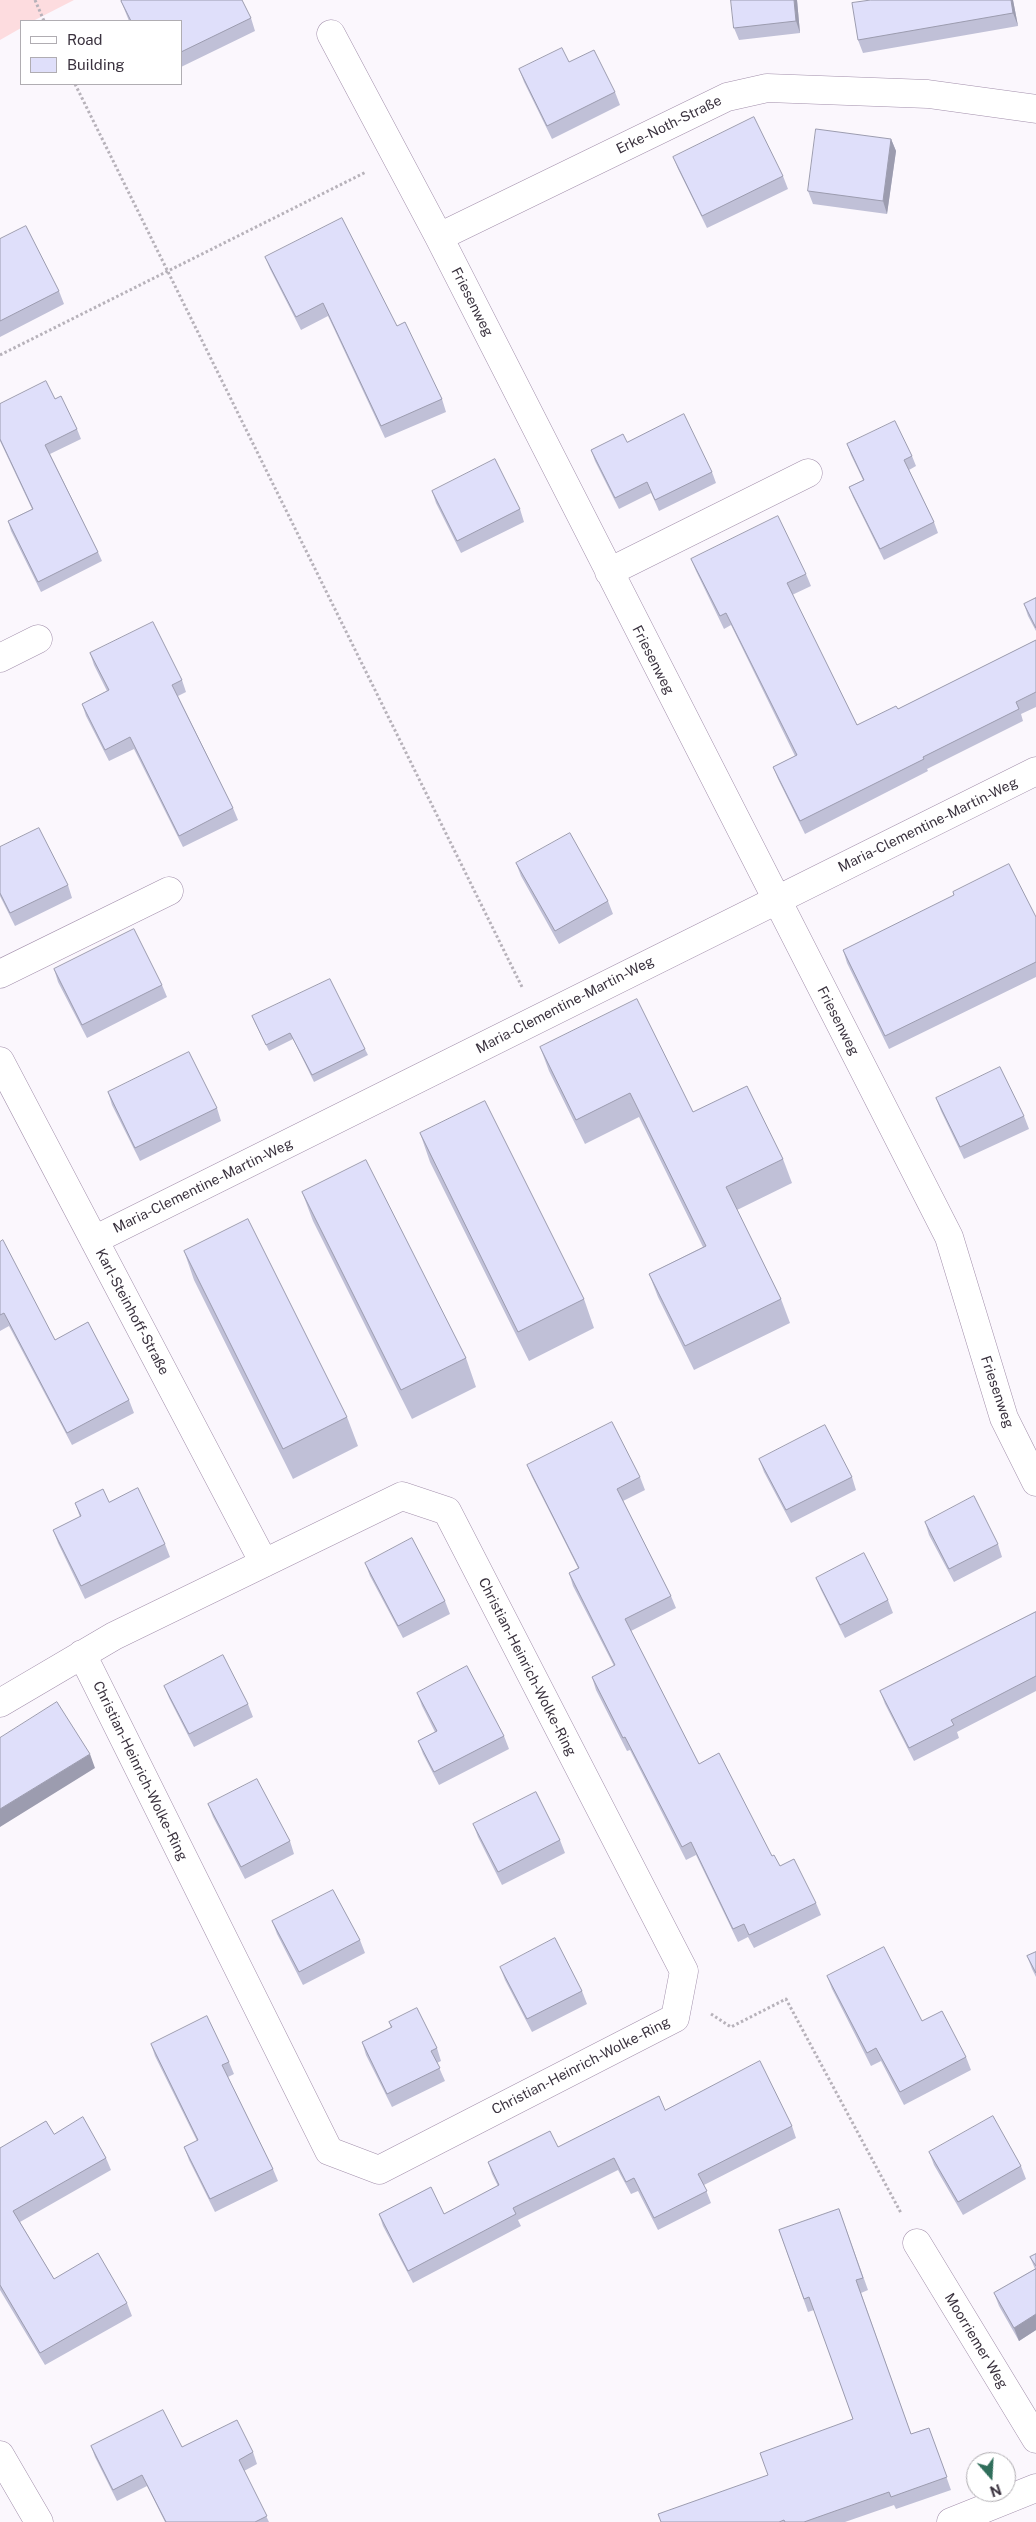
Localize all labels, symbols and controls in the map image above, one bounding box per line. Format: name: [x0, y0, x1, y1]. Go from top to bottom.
legend: [20, 20, 182, 85]
text: Road: [67, 31, 103, 48]
text: Building: [67, 56, 125, 73]
street label: Erke-Noth-Straße: [614, 92, 724, 158]
street label: Friesenweg: [447, 265, 497, 339]
street label: Friesenweg: [628, 623, 678, 697]
street label: Maria-Clementine-Martin-Weg: [835, 774, 1021, 876]
street label: Maria-Clementine-Martin-Weg: [473, 953, 657, 1057]
street label: Friesenweg: [813, 984, 863, 1058]
street label: Maria-Clementine-Martin-Weg: [110, 1135, 296, 1237]
street label: Karl-Steinhoff-Straße: [92, 1246, 172, 1378]
street label: Friesenweg: [977, 1354, 1017, 1430]
street label: Christian-Heinrich-Wolke-Ring: [475, 1575, 579, 1759]
street label: Christian-Heinrich-Wolke-Ring: [89, 1678, 191, 1864]
street label: Christian-Heinrich-Wolke-Ring: [489, 2014, 673, 2118]
street label: Moorriemer Weg: [941, 2290, 1011, 2392]
north arrow: [966, 2452, 1016, 2502]
text: N: [988, 2481, 1003, 2500]

